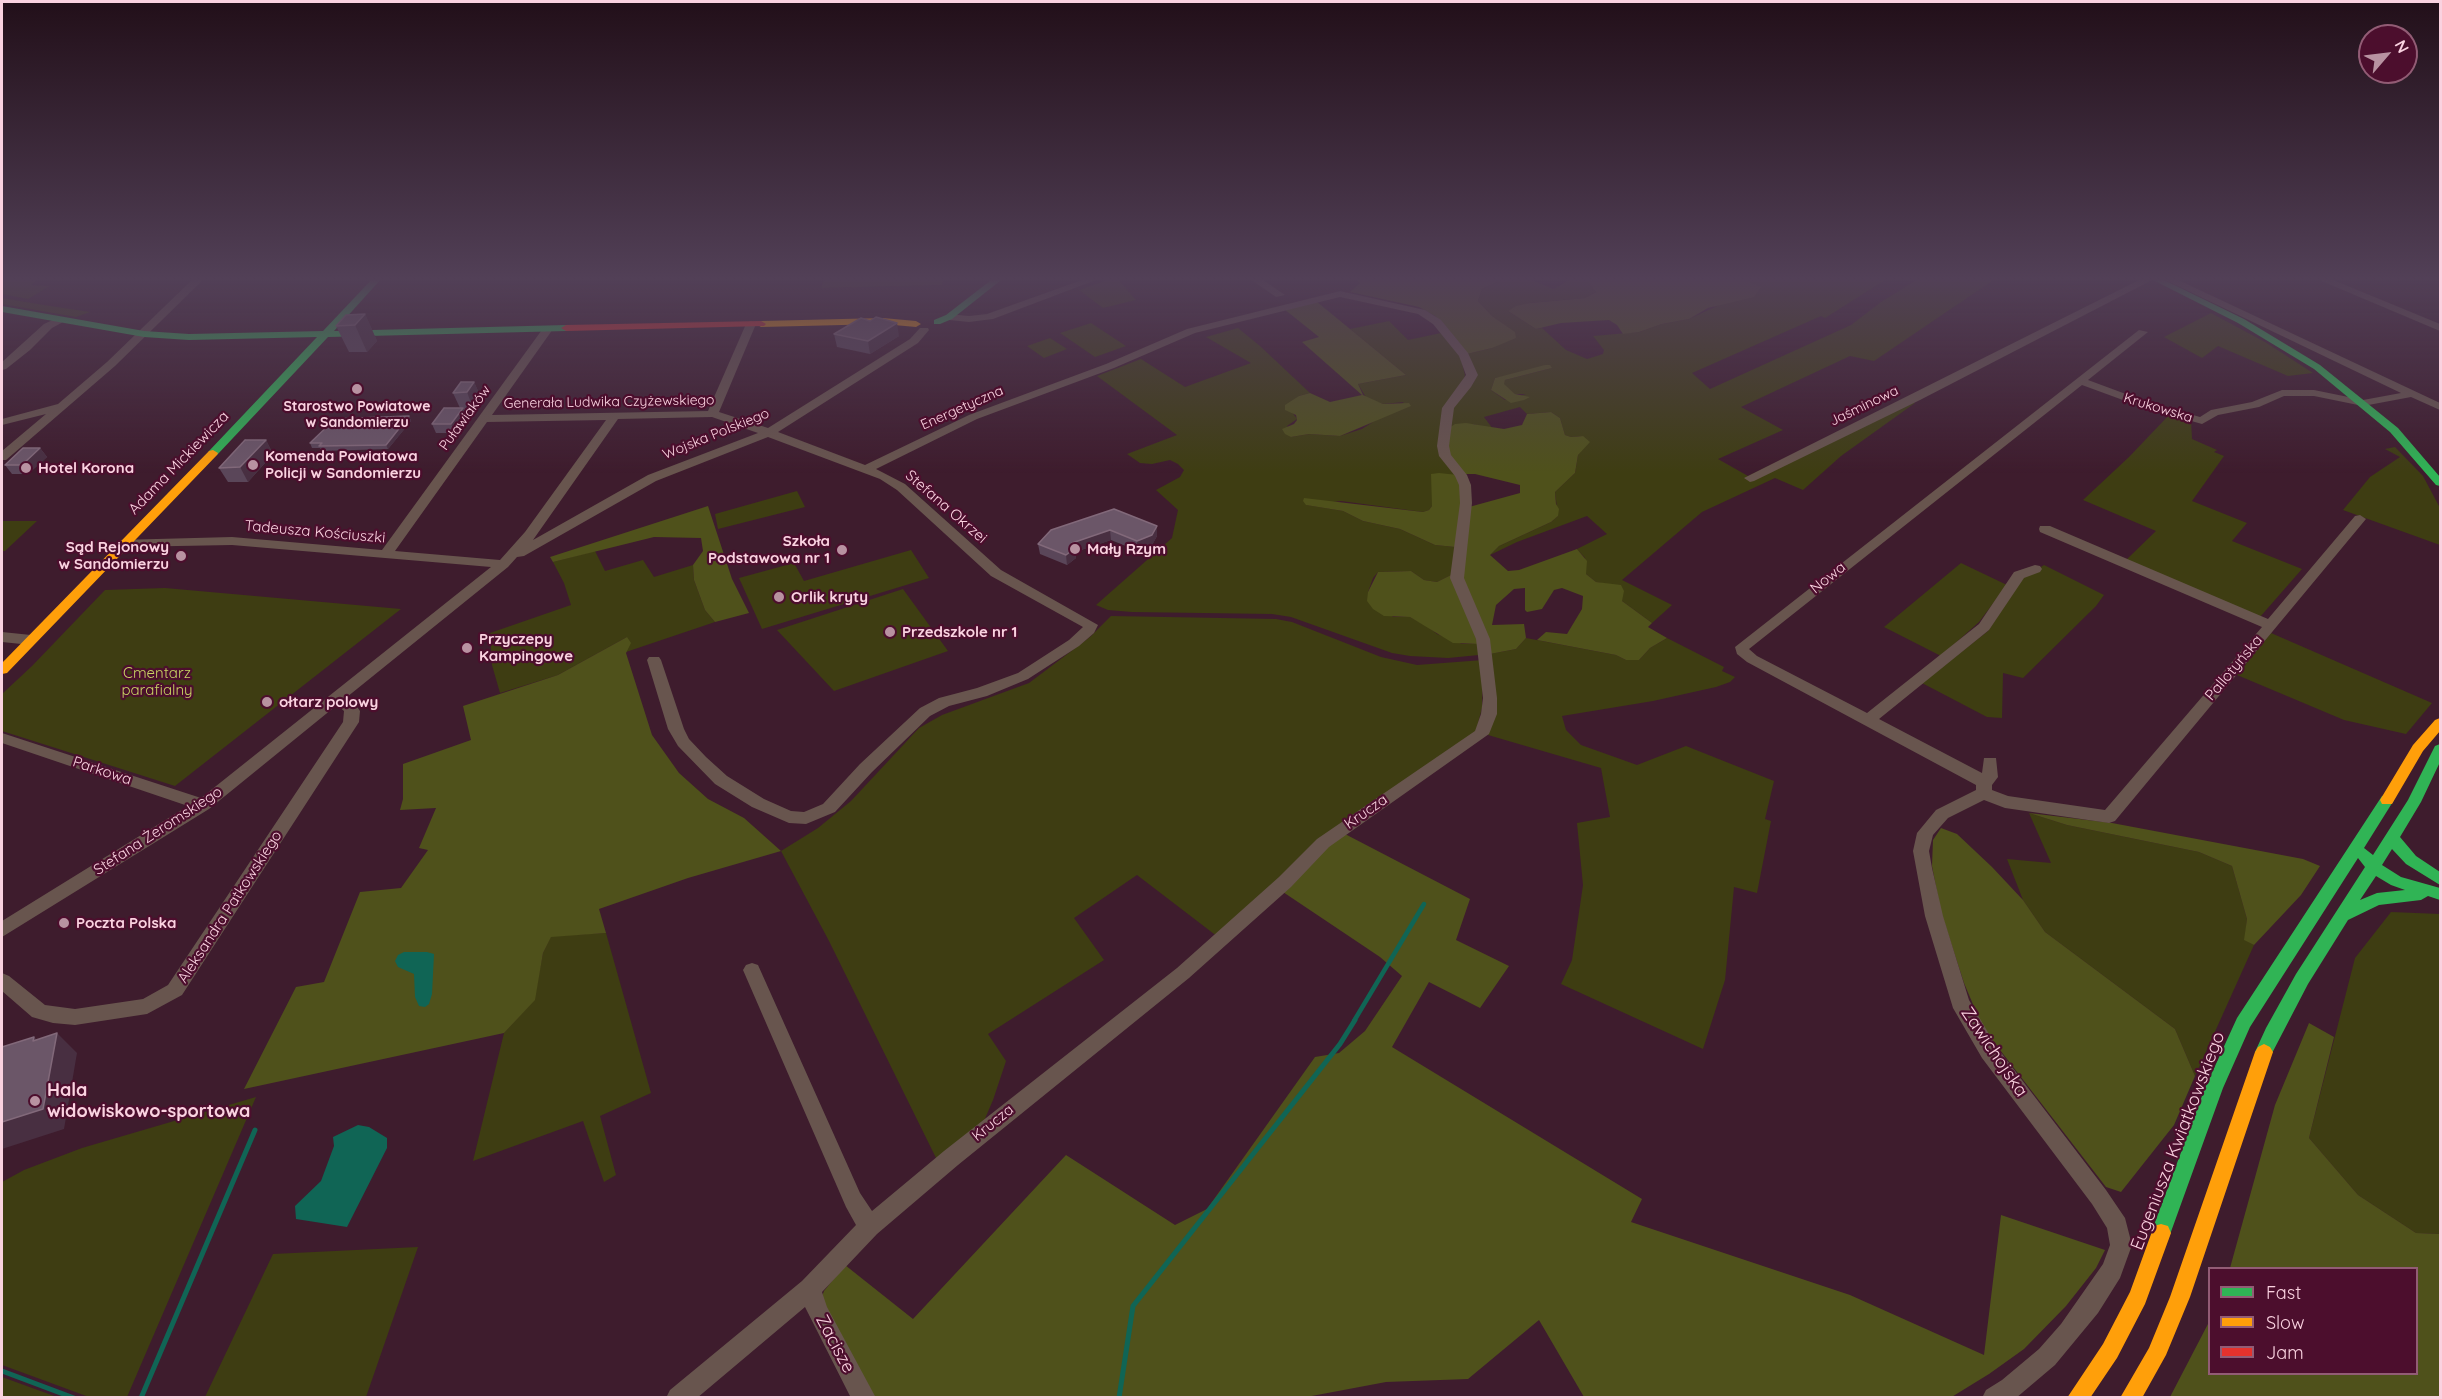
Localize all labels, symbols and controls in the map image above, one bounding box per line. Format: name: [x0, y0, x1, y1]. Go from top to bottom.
north arrow: [2358, 24, 2418, 84]
text: N: [2391, 37, 2414, 56]
marker: Starostwo Powiatowe w Sandomierzu: [350, 382, 364, 396]
street label: Puławiaków: [436, 382, 494, 454]
street label: Energetyczna: [918, 382, 1006, 434]
street label: Jaśminowa: [1827, 382, 1901, 430]
street label: Krukowska: [2121, 390, 2195, 426]
street label: Generała Ludwika Czyżewskiego: [504, 392, 714, 412]
place label: Starostwo Powiatowe w Sandomierzu: [283, 399, 431, 431]
street label: Wojska Polskiego: [660, 405, 772, 463]
street label: Adama Mickiewicza: [125, 408, 233, 518]
place label: Komenda Powiatowa Policji w Sandomierzu: [265, 447, 421, 482]
marker: Komenda Powiatowa Policji w Sandomierzu: [246, 458, 260, 472]
place label: Hotel Korona: [38, 459, 134, 477]
marker: Hotel Korona: [19, 461, 33, 475]
street label: Stefana Okrzei: [902, 467, 990, 547]
street label: Tadeusza Kościuszki: [244, 517, 386, 547]
place label: Szkoła Podstawowa nr 1: [708, 532, 830, 567]
place label: Sąd Rejonowy w Sandomierzu: [58, 538, 169, 573]
place label: Mały Rzym: [1087, 540, 1166, 558]
marker: Mały Rzym: [1068, 542, 1082, 556]
marker: Szkoła Podstawowa nr 1: [835, 543, 849, 557]
marker: Sąd Rejonowy w Sandomierzu: [174, 549, 188, 563]
street label: Nowa: [1807, 558, 1849, 598]
place label: Orlik kryty: [791, 588, 868, 606]
marker: Orlik kryty: [772, 590, 786, 604]
place label: Przedszkole nr 1: [902, 623, 1017, 641]
marker: Przedszkole nr 1: [883, 625, 897, 639]
place label: Przyczepy Kampingowe: [479, 630, 573, 665]
street label: Pallotyńska: [2201, 632, 2267, 704]
marker: Przyczepy Kampingowe: [460, 641, 474, 655]
park label: Cmentarz parafialny: [121, 664, 193, 699]
place label: ołtarz polowy: [279, 693, 378, 711]
marker: ołtarz polowy: [260, 695, 274, 709]
street label: Parkowa: [70, 753, 134, 789]
street label: Stefana Żeromskiego: [90, 783, 226, 879]
street label: Krucza: [1341, 791, 1391, 833]
street label: Aleksandra Patkowskiego: [174, 827, 286, 987]
place label: Poczta Polska: [76, 914, 176, 932]
marker: Poczta Polska: [57, 916, 71, 930]
street label: Zawichojska: [1956, 1003, 2032, 1101]
street label: Eugeniusza Kwiatkowskiego: [2126, 1029, 2230, 1253]
place label: Hala widowiskowo-sportowa: [47, 1080, 250, 1122]
marker: Hala widowiskowo-sportowa: [28, 1094, 42, 1108]
street label: Krucza: [969, 1101, 1017, 1145]
legend: [2208, 1267, 2418, 1375]
text: Fast: [2266, 1281, 2301, 1304]
street label: Zacisze: [811, 1311, 859, 1377]
text: Slow: [2266, 1311, 2304, 1334]
text: Jam: [2266, 1341, 2304, 1364]

